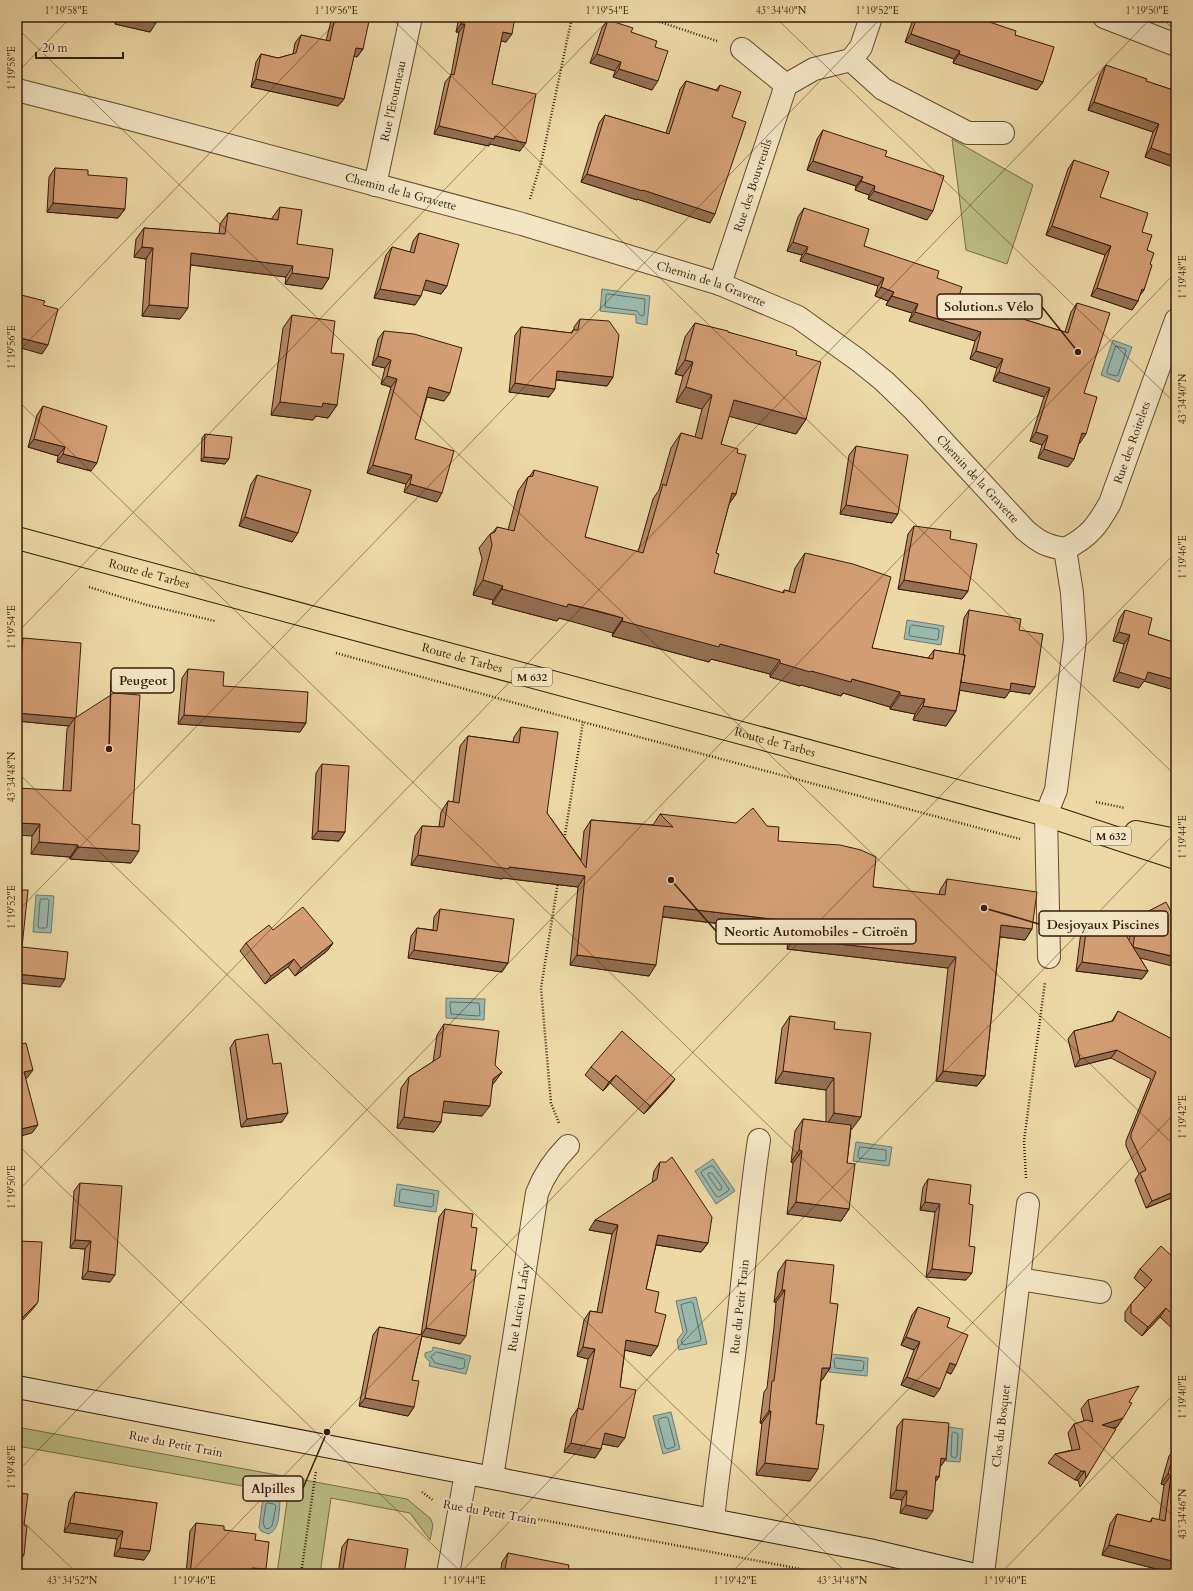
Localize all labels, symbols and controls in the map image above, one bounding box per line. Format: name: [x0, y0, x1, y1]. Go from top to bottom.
text: 1°19'58"E: [44, 4, 88, 18]
text: 1°19'56"E: [314, 4, 358, 18]
text: 1°19'54"E: [585, 4, 629, 18]
text: 43°34'40"N: [756, 4, 807, 18]
text: 1°19'52"E: [855, 4, 899, 18]
text: 1°19'50"E: [1125, 4, 1169, 18]
scale bar: [36, 34, 123, 60]
text: 20 m: [42, 40, 69, 56]
text: 1°19'58"E: [5, 46, 19, 90]
street label: Rue l'Etourneau: [377, 59, 410, 143]
street label: Rue des Bouvreuils: [730, 137, 776, 234]
street label: Chemin de la Gravette: [343, 169, 458, 214]
text: 1°19'48"E: [1176, 255, 1190, 299]
street label: Chemin de la Gravette: [655, 257, 768, 311]
callout: Solution.s Vélo: [937, 294, 1042, 319]
text: Solution.s Vélo: [944, 298, 1034, 316]
text: 1°19'56"E: [5, 325, 19, 369]
text: 43°34'40"N: [1176, 373, 1190, 424]
street label: Rue des Roitelets: [1110, 399, 1154, 486]
street label: Chemin de la Gravette: [933, 431, 1023, 527]
text: 1°19'46"E: [1176, 535, 1190, 579]
street label: Route de Tarbes: [107, 555, 192, 592]
text: 1°19'54"E: [5, 605, 19, 649]
street label: Route de Tarbes: [420, 639, 504, 676]
callout: Peugeot: [111, 668, 174, 693]
road number: M 632: [512, 668, 552, 686]
text: Peugeot: [119, 672, 167, 690]
street label: Route de Tarbes: [733, 724, 817, 761]
text: 43°34'48"N: [5, 751, 19, 802]
text: 1°19'44"E: [1176, 815, 1190, 859]
road number: M 632: [1091, 827, 1131, 845]
text: 1°19'52"E: [5, 885, 19, 929]
callout: Desjoyaux Piscines: [1039, 911, 1168, 936]
text: Desjoyaux Piscines: [1047, 916, 1159, 934]
callout: Neortic Automobiles - Citroën: [716, 919, 916, 944]
text: Neortic Automobiles - Citroën: [724, 923, 909, 941]
text: 1°19'42"E: [1176, 1095, 1190, 1139]
text: 1°19'50"E: [5, 1165, 19, 1209]
street label: Rue du Petit Train: [726, 1258, 753, 1355]
street label: Rue Lucien Lafay: [504, 1261, 534, 1353]
text: 1°19'40"E: [1176, 1375, 1190, 1419]
street label: Clos du Bosquet: [988, 1384, 1014, 1468]
street label: Rue du Petit Train: [128, 1427, 224, 1461]
text: 1°19'48"E: [5, 1445, 19, 1489]
callout: Alpilles: [243, 1476, 303, 1501]
text: Alpilles: [251, 1480, 295, 1498]
text: 43°34'46"N: [1176, 1488, 1190, 1539]
street label: Rue du Petit Train: [442, 1496, 538, 1528]
text: 43°34'52"N: [47, 1574, 98, 1588]
text: 1°19'46"E: [172, 1574, 216, 1588]
text: 1°19'44"E: [442, 1574, 486, 1588]
text: 1°19'42"E: [713, 1574, 757, 1588]
text: 43°34'48"N: [817, 1574, 868, 1588]
text: 1°19'40"E: [983, 1574, 1027, 1588]

